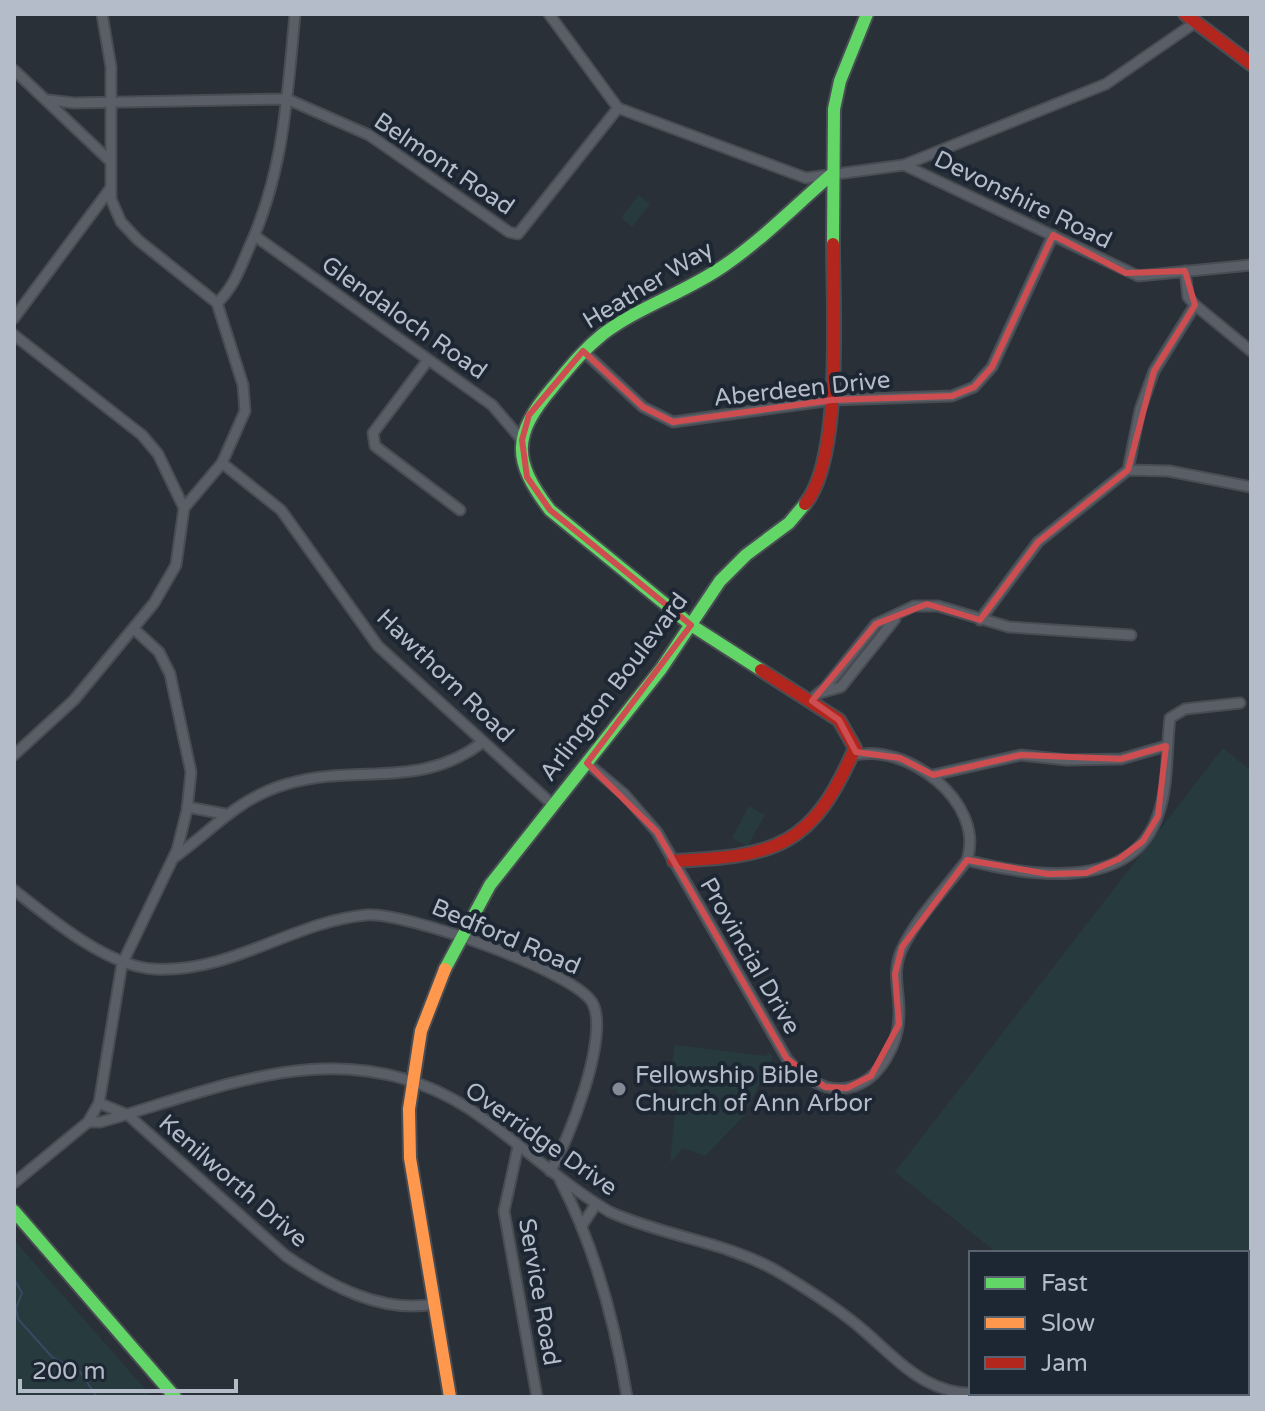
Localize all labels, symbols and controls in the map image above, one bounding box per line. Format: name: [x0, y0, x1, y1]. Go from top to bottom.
street label: Belmont Road: [368, 106, 520, 222]
street label: Devonshire Road: [930, 144, 1116, 256]
street label: Heather Way: [578, 235, 718, 335]
street label: Glendaloch Road: [316, 250, 492, 386]
street label: Aberdeen Drive: [712, 365, 892, 413]
street label: Arlington Boulevard: [534, 587, 694, 787]
street label: Hawthorn Road: [370, 603, 520, 749]
street label: Provincial Drive: [693, 872, 807, 1040]
street label: Bedford Road: [427, 893, 585, 981]
place label: Fellowship Bible Church of Ann Arbor: [635, 1061, 873, 1118]
street label: Overridge Drive: [459, 1076, 623, 1202]
marker: Fellowship Bible Church of Ann Arbor: [610, 1080, 628, 1098]
street label: Kenilworth Drive: [153, 1108, 313, 1254]
street label: Service Road: [512, 1216, 566, 1368]
legend: [969, 1251, 1249, 1395]
text: Fast: [1041, 1269, 1088, 1298]
text: Slow: [1041, 1309, 1095, 1338]
scale bar: [20, 1343, 236, 1393]
text: Jam: [1041, 1349, 1088, 1378]
text: 200 m: [32, 1357, 106, 1386]

